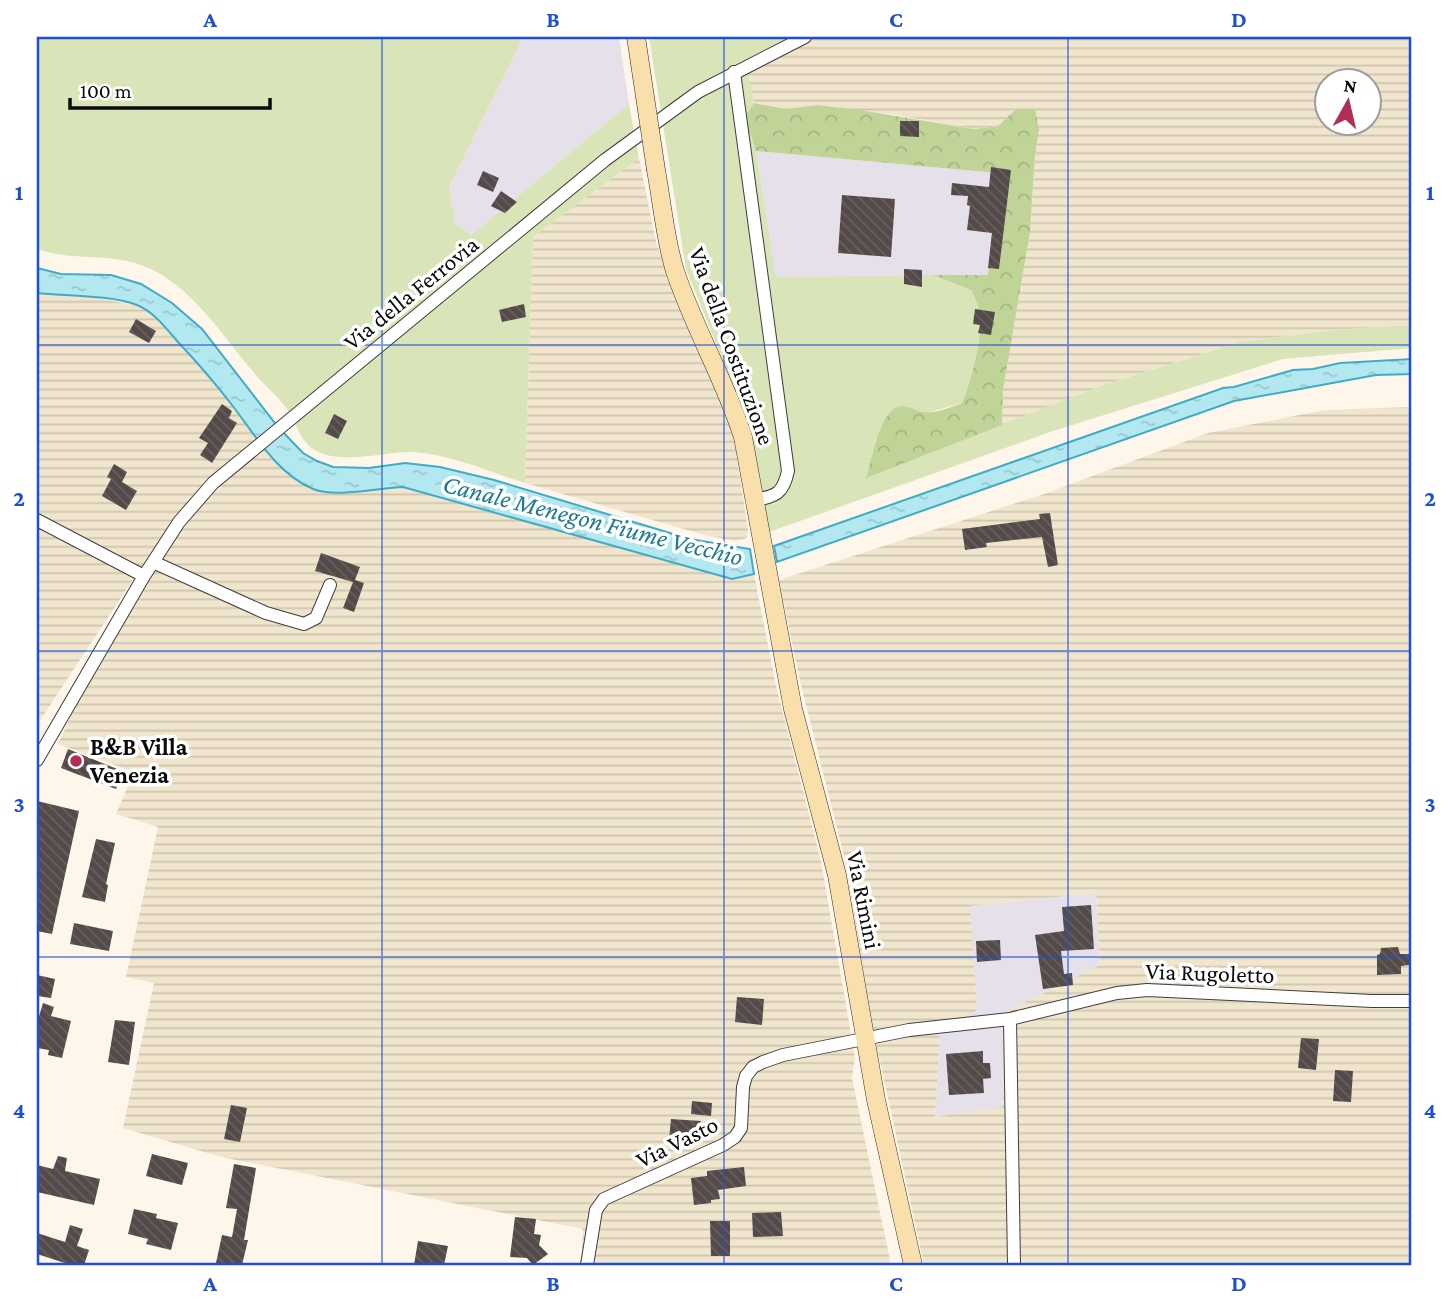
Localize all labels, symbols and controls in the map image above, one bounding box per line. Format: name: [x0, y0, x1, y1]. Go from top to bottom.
text: A: [202, 6, 217, 32]
text: B: [546, 6, 560, 32]
text: C: [889, 6, 903, 32]
text: D: [1231, 6, 1247, 32]
scale bar: [70, 66, 270, 110]
north arrow: [1312, 66, 1382, 136]
text: N: [1342, 74, 1358, 97]
text: 100 m: [80, 79, 132, 103]
text: 1: [15, 179, 24, 205]
text: 1: [1426, 179, 1435, 205]
street label: Via della Ferrovia: [338, 230, 483, 355]
street label: Via della Costituzione: [684, 243, 781, 448]
water label: Canale Menegon Fiume Vecchio: [440, 469, 746, 572]
text: 2: [13, 485, 25, 511]
text: 2: [1424, 485, 1436, 511]
place label: B&B Villa Venezia: [89, 733, 188, 788]
marker: B&B Villa Venezia: [68, 753, 84, 769]
text: 3: [13, 791, 25, 817]
text: 3: [1424, 791, 1436, 817]
street label: Via Rimini: [842, 848, 887, 951]
street label: Via Rugoletto: [1145, 957, 1275, 988]
text: 4: [13, 1097, 25, 1123]
text: 4: [1424, 1097, 1436, 1123]
street label: Via Vasto: [631, 1110, 722, 1173]
text: A: [202, 1270, 217, 1296]
text: B: [546, 1270, 560, 1296]
text: C: [889, 1270, 903, 1296]
text: D: [1231, 1270, 1247, 1296]

